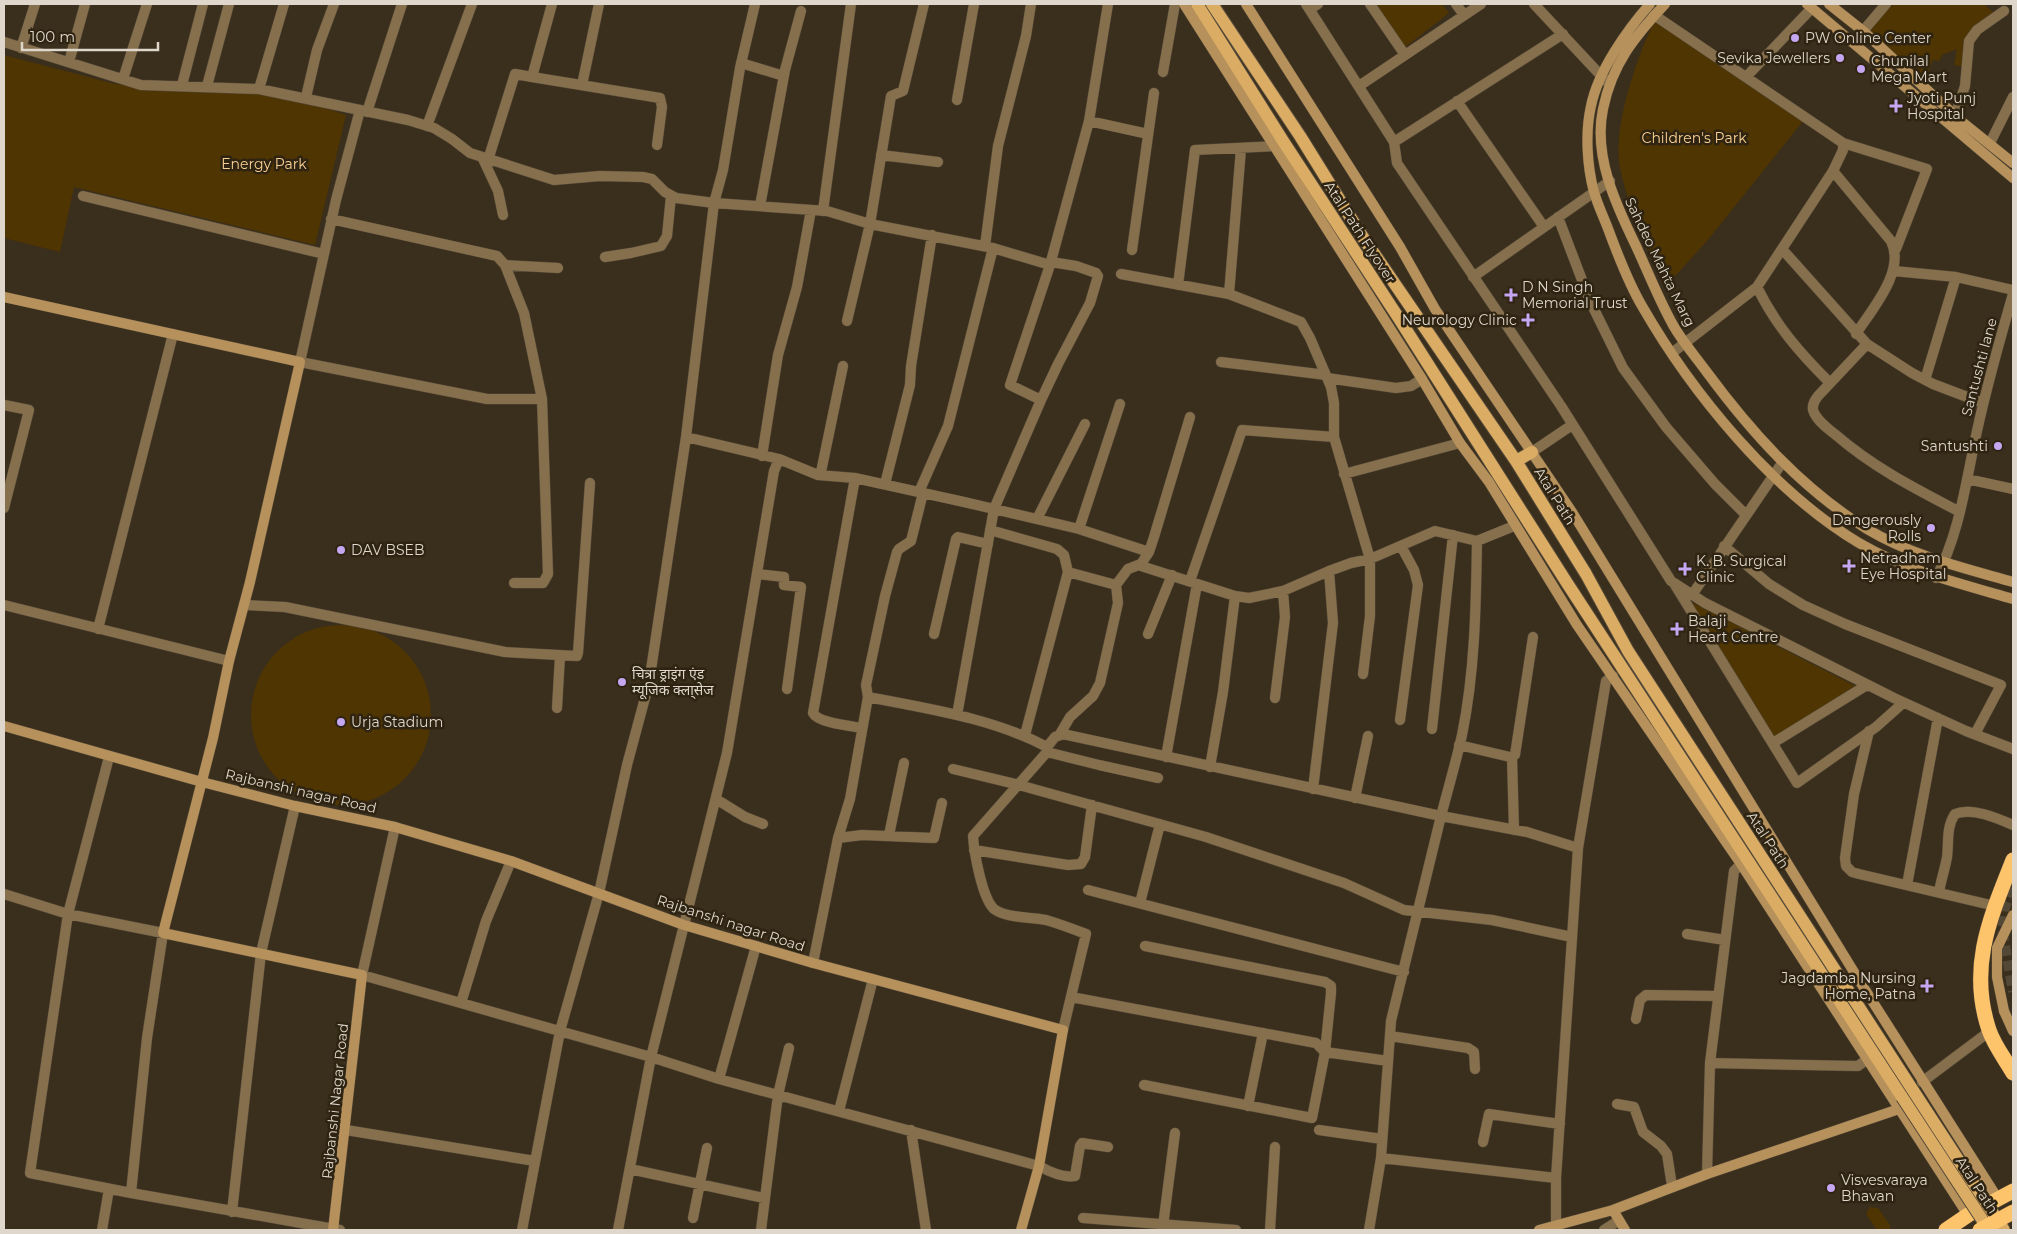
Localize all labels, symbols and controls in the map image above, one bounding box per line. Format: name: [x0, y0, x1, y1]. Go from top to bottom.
scale bar: [22, 20, 159, 52]
text: 100 m: [30, 27, 75, 46]
place label: PW Online Center: [1805, 29, 1932, 47]
marker: PW Online Center: [1789, 32, 1801, 44]
place label: Sevika Jewellers: [1717, 49, 1830, 67]
marker: Sevika Jewellers: [1834, 52, 1846, 64]
place label: Chunilal Mega Mart: [1871, 52, 1948, 86]
marker: Chunilal Mega Mart: [1855, 63, 1867, 75]
place label: Jyoti Punj Hospital: [1906, 89, 1976, 123]
marker: Jyoti Punj Hospital: [1889, 99, 1903, 113]
park label: Children's Park: [1641, 129, 1747, 147]
park label: Energy Park: [221, 155, 307, 173]
street label: Atal Path Flyover: [1320, 178, 1400, 287]
street label: Sahdeo Mahta Marg: [1621, 194, 1699, 330]
place label: D N Singh Memorial Trust: [1522, 278, 1628, 312]
marker: D N Singh Memorial Trust: [1504, 288, 1518, 302]
place label: Neurology Clinic: [1402, 311, 1517, 329]
marker: Neurology Clinic: [1521, 313, 1535, 327]
street label: Santushti lane: [1957, 316, 2001, 418]
place label: Santushti: [1921, 437, 1988, 455]
marker: Santushti: [1992, 440, 2004, 452]
street label: Atal Path: [1530, 464, 1580, 528]
place label: Dangerously Rolls: [1832, 511, 1921, 545]
marker: Dangerously Rolls: [1925, 522, 1937, 534]
place label: DAV BSEB: [351, 541, 424, 559]
marker: DAV BSEB: [335, 544, 347, 556]
place label: Netradham Eye Hospital: [1860, 549, 1946, 583]
place label: K. B. Surgical Clinic: [1696, 552, 1787, 586]
marker: Netradham Eye Hospital: [1842, 559, 1856, 573]
marker: K. B. Surgical Clinic: [1678, 562, 1692, 576]
place label: Balaji Heart Centre: [1688, 612, 1778, 646]
marker: Balaji Heart Centre: [1670, 622, 1684, 636]
place label: चित्रा ड्राइंग एंड म्यूजिक क्ला्सेज: [632, 665, 714, 700]
marker: चित्रा ड्राइंग एंड म्यूजिक क्ला्सेज: [616, 676, 628, 688]
place label: Urja Stadium: [351, 713, 443, 731]
marker: Urja Stadium: [335, 716, 347, 728]
street label: Rajbanshi nagar Road: [224, 765, 378, 817]
street label: Atal Path: [1743, 808, 1793, 872]
street label: Rajbanshi nagar Road: [655, 891, 807, 955]
place label: Jagdamba Nursing Home, Patna: [1780, 969, 1916, 1003]
marker: Jagdamba Nursing Home, Patna: [1920, 979, 1934, 993]
street label: Rajbanshi Nagar Road: [318, 1022, 352, 1180]
street label: Atal Path: [1952, 1153, 2002, 1217]
place label: Visvesvaraya Bhavan: [1841, 1171, 1928, 1205]
marker: Visvesvaraya Bhavan: [1825, 1182, 1837, 1194]

